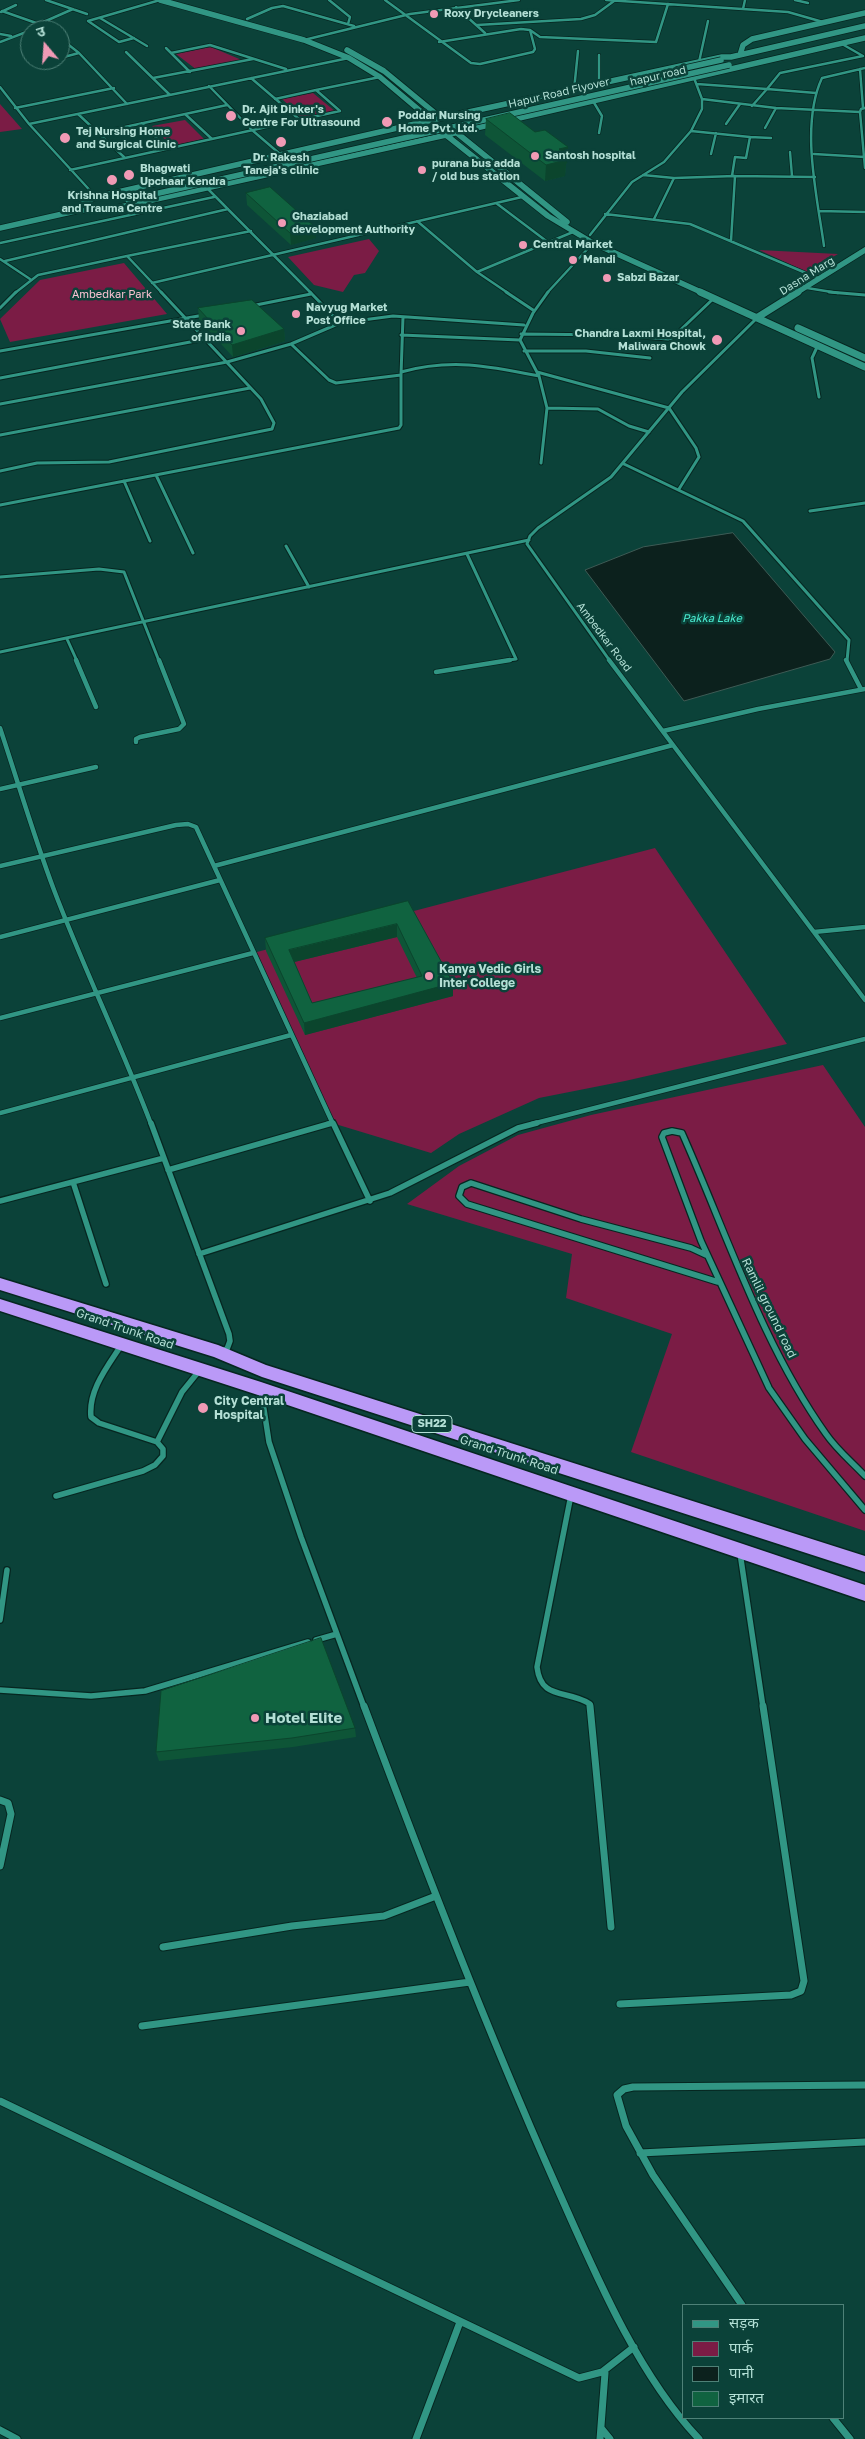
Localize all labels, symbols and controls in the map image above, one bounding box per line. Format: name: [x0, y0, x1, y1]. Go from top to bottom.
place label: Roxy Drycleaners: [444, 7, 539, 21]
marker: Roxy Drycleaners: [428, 8, 440, 20]
north arrow: [20, 20, 70, 70]
text: उ: [34, 22, 47, 41]
street label: hapur road: [629, 63, 687, 89]
street label: Hapur Road Flyover: [507, 75, 611, 111]
place label: Dr. Ajit Dinker's Centre For Ultrasound: [242, 103, 360, 129]
marker: Dr. Ajit Dinker's Centre For Ultrasound: [224, 109, 238, 123]
place label: Poddar Nursing Home Pvt. Ltd.: [398, 109, 481, 135]
marker: Poddar Nursing Home Pvt. Ltd.: [380, 115, 394, 129]
place label: Tej Nursing Home and Surgical Clinic: [76, 125, 176, 151]
marker: Tej Nursing Home and Surgical Clinic: [58, 131, 72, 145]
marker: Dr. Rakesh Taneja's clinic: [274, 135, 288, 149]
place label: Santosh hospital: [545, 149, 636, 163]
marker: Santosh hospital: [529, 150, 541, 162]
place label: Dr. Rakesh Taneja's clinic: [243, 151, 319, 177]
place label: purana bus adda / old bus station: [432, 157, 520, 183]
place label: Bhagwati Upchaar Kendra: [140, 162, 226, 188]
marker: purana bus adda / old bus station: [416, 164, 428, 176]
marker: Bhagwati Upchaar Kendra: [122, 168, 136, 182]
marker: Krishna Hospital and Trauma Centre: [105, 173, 119, 187]
place label: Krishna Hospital and Trauma Centre: [61, 189, 163, 215]
place label: Ghaziabad development Authority: [292, 210, 415, 236]
marker: Ghaziabad development Authority: [276, 217, 288, 229]
place label: Central Market: [533, 238, 613, 252]
marker: Central Market: [517, 239, 529, 251]
place label: Mandi: [583, 253, 616, 267]
marker: Mandi: [567, 254, 579, 266]
street label: Dasna Marg: [777, 254, 837, 298]
place label: Sabzi Bazar: [617, 271, 679, 285]
marker: Sabzi Bazar: [601, 272, 613, 284]
park label: Ambedkar Park: [72, 288, 152, 302]
place label: Navyug Market Post Office: [306, 301, 388, 327]
marker: Navyug Market Post Office: [290, 308, 302, 320]
place label: State Bank of India: [172, 318, 231, 344]
marker: State Bank of India: [235, 325, 247, 337]
place label: Chandra Laxmi Hospital, Maliwara Chowk: [575, 327, 706, 353]
marker: Chandra Laxmi Hospital, Maliwara Chowk: [710, 333, 724, 347]
street label: Ambedkar Road: [574, 600, 634, 674]
water label: Pakka Lake: [682, 612, 742, 626]
place label: Kanya Vedic Girls Inter College: [439, 962, 541, 990]
marker: Kanya Vedic Girls Inter College: [423, 970, 435, 982]
street label: Ramlil ground road: [739, 1256, 799, 1360]
street label: Grand Trunk Road: [74, 1306, 176, 1352]
place label: City Central Hospital: [214, 1394, 284, 1422]
marker: City Central Hospital: [196, 1401, 210, 1415]
road number: SH22: [412, 1416, 452, 1432]
street label: Grand Trunk Road: [458, 1432, 560, 1478]
place label: Hotel Elite: [265, 1709, 342, 1727]
marker: Hotel Elite: [249, 1712, 261, 1724]
legend: [682, 2304, 845, 2419]
text: सड़क: [729, 2313, 759, 2331]
text: पार्क: [729, 2338, 753, 2356]
text: पानी: [729, 2363, 754, 2381]
text: इमारत: [729, 2388, 764, 2406]

